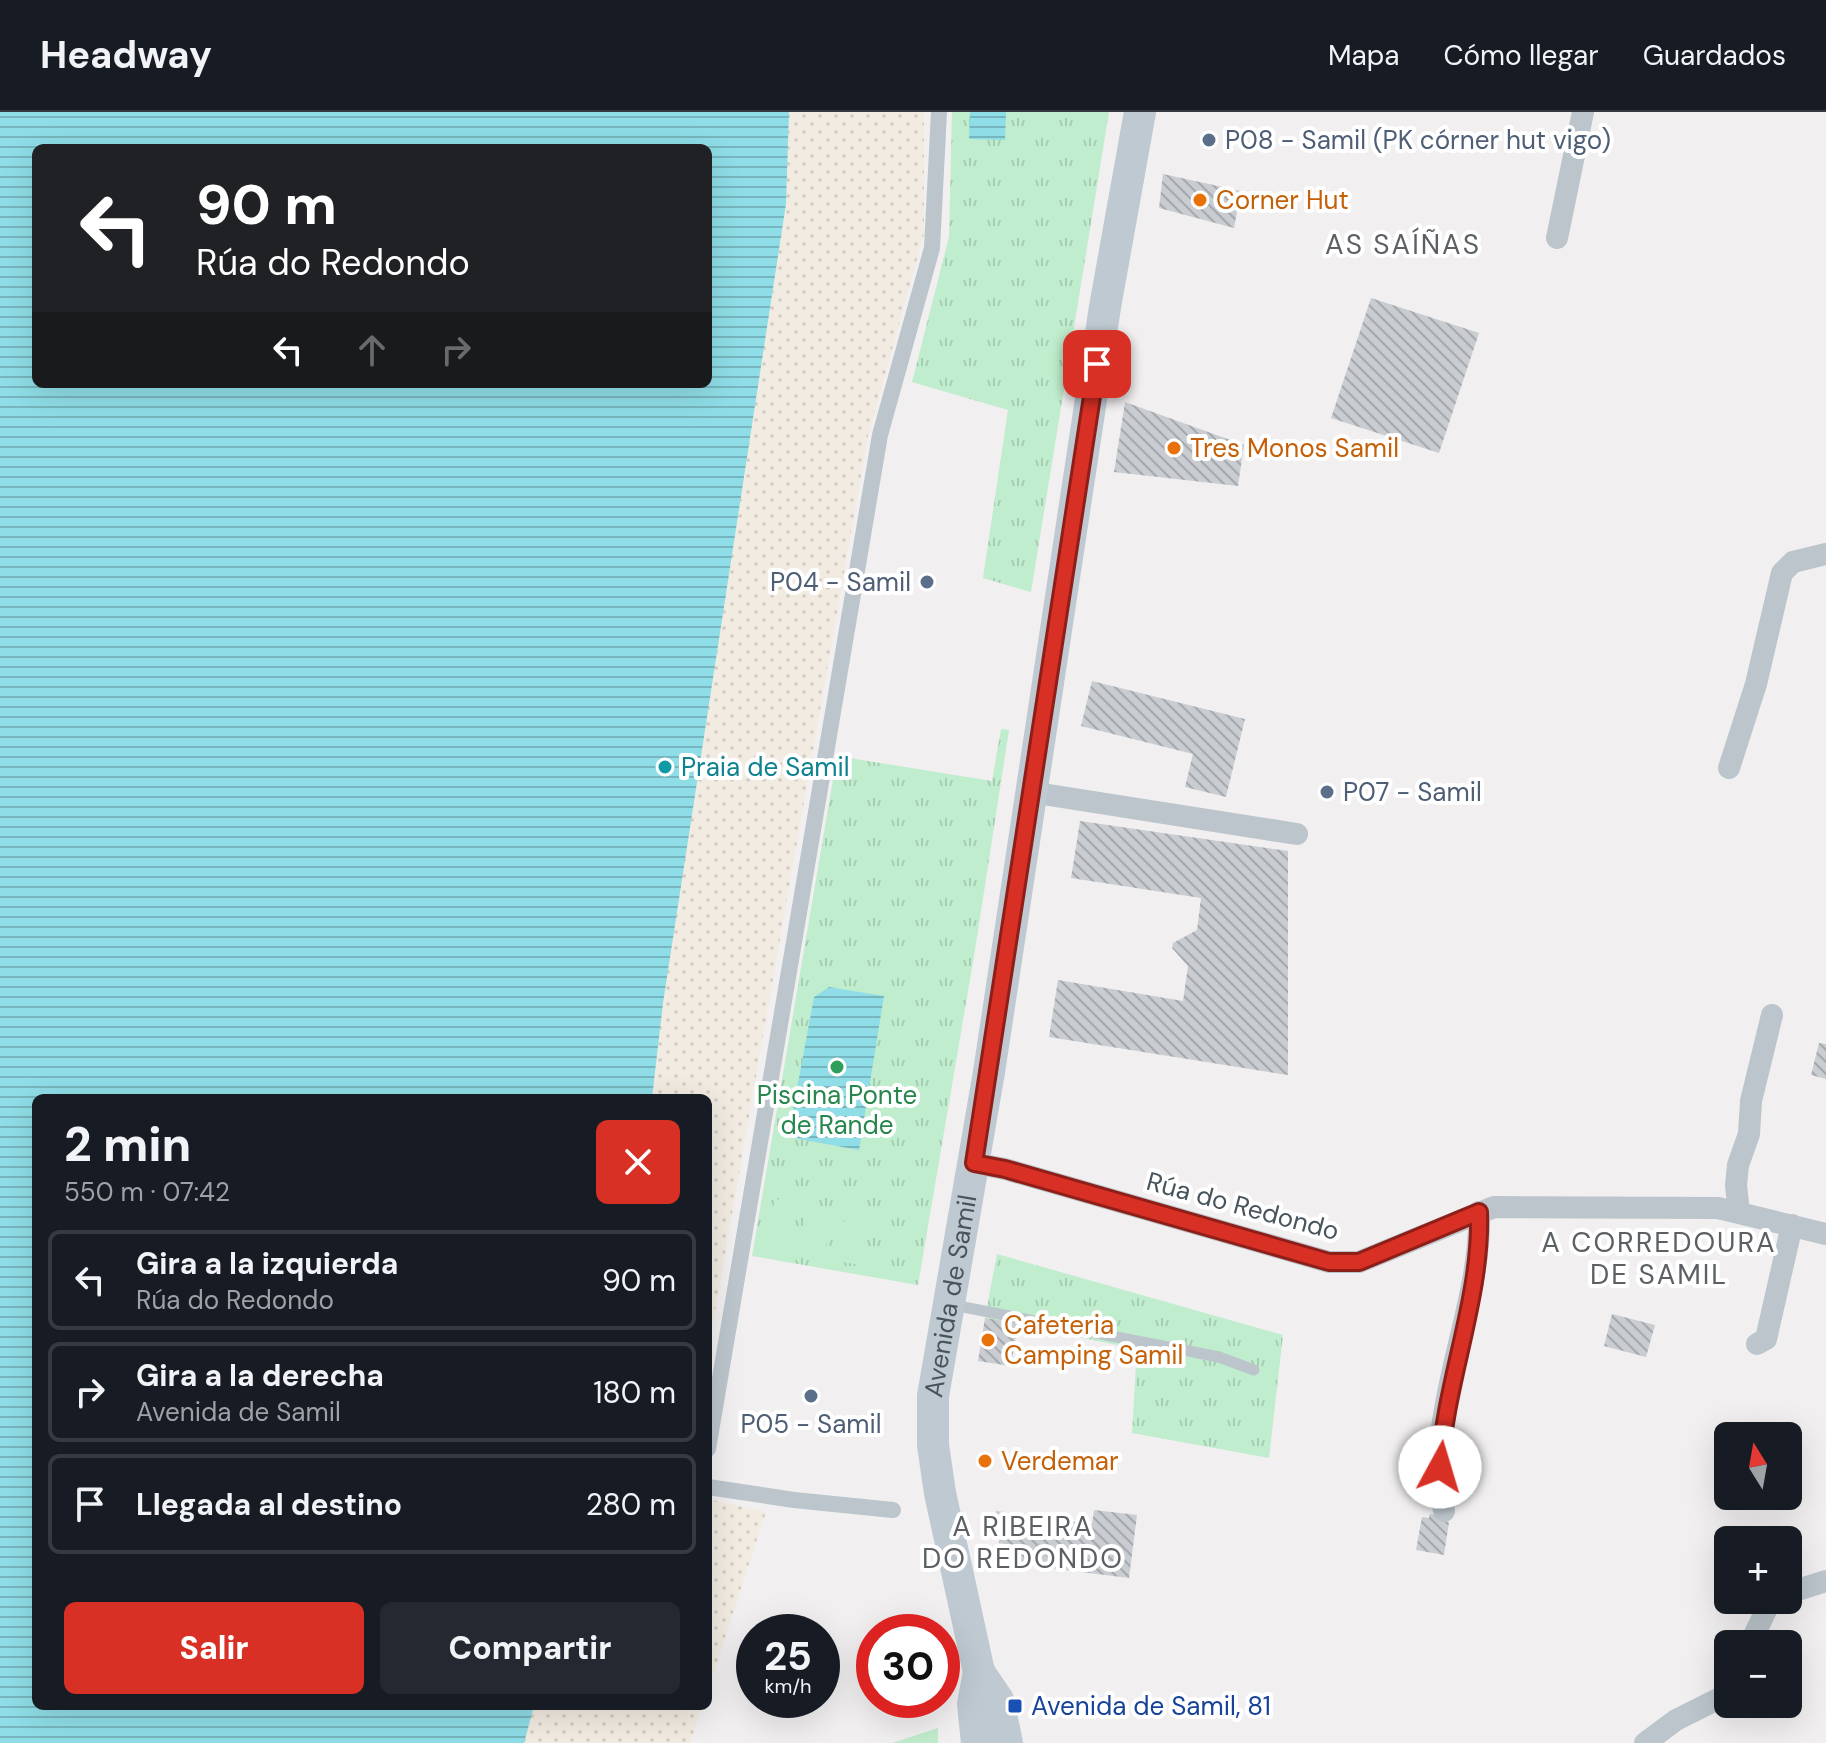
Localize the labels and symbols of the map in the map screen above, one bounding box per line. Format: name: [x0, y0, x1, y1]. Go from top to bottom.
place label: P08 - Samil (PK córner hut vigo): [1225, 123, 1611, 157]
marker: P08 - Samil (PK córner hut vigo): [1200, 131, 1218, 149]
place label: Corner Hut: [1216, 183, 1349, 217]
marker: Corner Hut: [1191, 191, 1209, 209]
district label: AS SAÍÑAS: [1325, 226, 1481, 263]
pin: [1063, 330, 1131, 398]
place label: Tres Monos Samil: [1190, 431, 1399, 465]
marker: Tres Monos Samil: [1165, 439, 1183, 457]
place label: P04 - Samil: [770, 565, 911, 599]
marker: P04 - Samil: [918, 573, 936, 591]
place label: Praia de Samil: [681, 750, 850, 784]
marker: Praia de Samil: [656, 758, 674, 776]
place label: P07 - Samil: [1343, 775, 1482, 809]
marker: P07 - Samil: [1318, 783, 1336, 801]
marker: Piscina Ponte de Rande: [828, 1058, 846, 1076]
place label: Piscina Ponte de Rande: [757, 1078, 917, 1142]
street label: Rúa do Redondo: [1143, 1164, 1343, 1248]
street label: Avenida de Samil: [916, 1192, 984, 1400]
district label: A CORREDOURA DE SAMIL: [1541, 1224, 1777, 1293]
place label: Cafeteria Camping Samil: [1004, 1308, 1183, 1372]
marker: Cafeteria Camping Samil: [979, 1331, 997, 1349]
marker: P05 - Samil: [802, 1387, 820, 1405]
place label: P05 - Samil: [740, 1407, 882, 1441]
north arrow: [1714, 1422, 1802, 1510]
position arrow: [1398, 1425, 1482, 1509]
place label: Verdemar: [1001, 1444, 1119, 1478]
marker: Verdemar: [976, 1452, 994, 1470]
district label: A RIBEIRA DO REDONDO: [922, 1508, 1124, 1577]
speed limit sign: 30: [856, 1614, 960, 1718]
place label: Avenida de Samil, 81: [1031, 1689, 1271, 1723]
marker: Avenida de Samil, 81: [1006, 1697, 1024, 1715]

